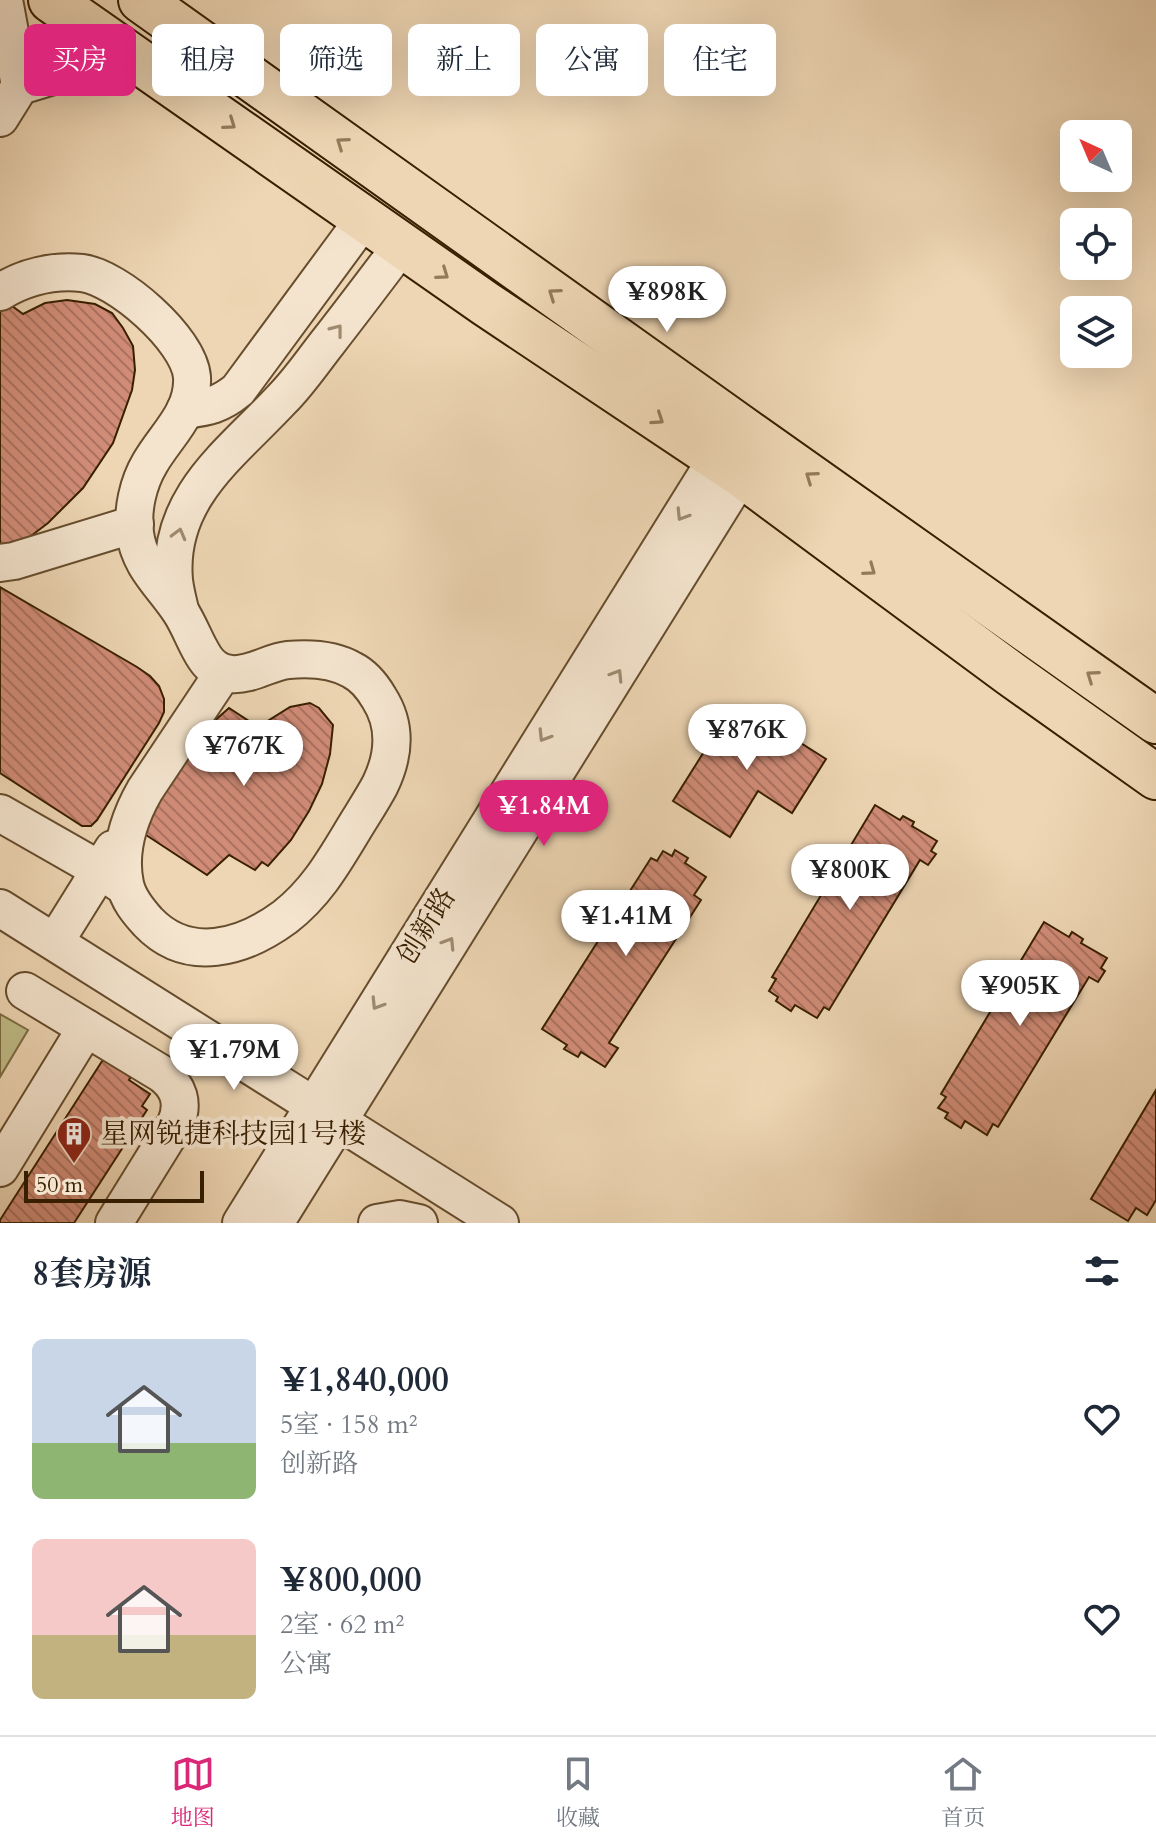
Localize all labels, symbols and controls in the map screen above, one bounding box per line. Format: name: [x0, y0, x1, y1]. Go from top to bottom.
chip: 买房: [24, 24, 136, 96]
chip: 租房: [152, 24, 264, 96]
chip: 筛选: [280, 24, 392, 96]
chip: 新上: [408, 24, 520, 96]
chip: 公寓: [536, 24, 648, 96]
chip: 住宅: [664, 24, 776, 96]
one-way arrow: [222, 114, 236, 129]
north arrow: [1060, 120, 1132, 192]
map controls: [1060, 120, 1132, 368]
one-way arrow: [336, 139, 351, 153]
button: locate: [1060, 208, 1132, 280]
one-way arrow: [434, 264, 448, 279]
pin: ¥898K: [611, 266, 723, 334]
text: ¥898K: [626, 274, 708, 309]
one-way arrow: [548, 289, 562, 304]
button: layers: [1060, 296, 1132, 368]
one-way arrow: [327, 324, 341, 339]
one-way arrow: [650, 410, 664, 425]
one-way arrow: [806, 472, 820, 487]
one-way arrow: [676, 507, 691, 521]
one-way arrow: [170, 527, 186, 541]
one-way arrow: [862, 560, 876, 574]
one-way arrow: [607, 669, 622, 684]
one-way arrow: [1087, 671, 1101, 686]
pin: ¥876K: [691, 704, 803, 772]
text: ¥876K: [706, 712, 788, 747]
pin: ¥767K: [188, 720, 300, 788]
one-way arrow: [539, 727, 554, 742]
text: ¥767K: [203, 728, 285, 763]
pin: ¥1.84M: [479, 780, 609, 848]
text: ¥1.84M: [497, 788, 591, 823]
pin: ¥800K: [794, 844, 906, 912]
text: ¥800K: [809, 852, 891, 887]
street label: 创新路: [388, 880, 464, 972]
pin: ¥1.41M: [561, 890, 691, 958]
text: ¥1.41M: [579, 898, 673, 933]
one-way arrow: [440, 937, 455, 952]
pin: ¥905K: [964, 960, 1076, 1028]
text: ¥905K: [979, 968, 1061, 1003]
one-way arrow: [372, 995, 387, 1010]
pin: ¥1.79M: [169, 1024, 299, 1092]
text: ¥1.79M: [187, 1032, 281, 1067]
building icon: 星网锐捷科技园1号楼: [55, 1115, 93, 1165]
place label: 星网锐捷科技园1号楼: [100, 1115, 366, 1153]
scale bar: [24, 1167, 204, 1203]
text: 50 m: [36, 1170, 83, 1200]
icon: filters: [1080, 1249, 1124, 1293]
text: 8套房源: [32, 1251, 151, 1297]
text: ¥1,840,000: [280, 1357, 449, 1403]
icon: home: [96, 1371, 192, 1467]
icon: heart: [1080, 1397, 1124, 1441]
text: 5室 · 158 m²: [280, 1407, 418, 1442]
text: 创新路: [280, 1446, 358, 1481]
text: ¥800,000: [280, 1557, 422, 1603]
icon: home: [96, 1571, 192, 1667]
icon: heart: [1080, 1597, 1124, 1641]
text: 2室 · 62 m²: [280, 1607, 404, 1642]
text: 公寓: [280, 1646, 332, 1681]
tab: 地图: [171, 1752, 215, 1833]
tab: 收藏: [556, 1752, 600, 1833]
tab: 首页: [941, 1752, 985, 1833]

